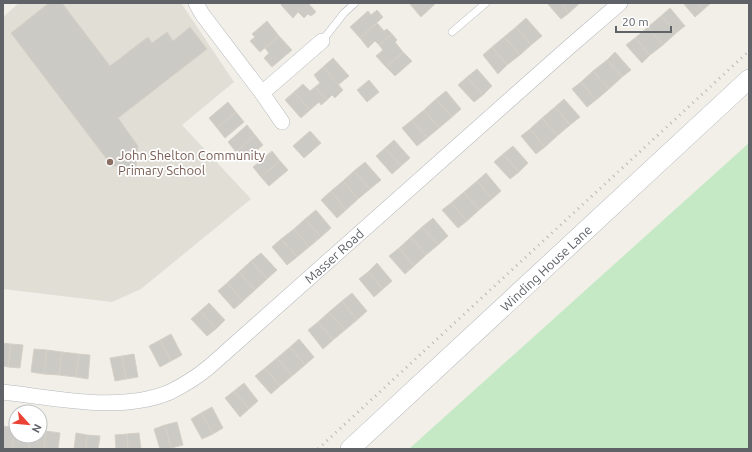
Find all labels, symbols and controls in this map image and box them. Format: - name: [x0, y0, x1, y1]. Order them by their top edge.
- scale bar: [616, 8, 671, 34]
- text: 20 m: [622, 15, 649, 28]
- place label: John Shelton Community Primary School: [118, 148, 265, 177]
- marker: John Shelton Community Primary School: [105, 157, 115, 167]
- street label: Winding House Lane: [498, 222, 594, 314]
- street label: Masser Road: [302, 226, 366, 286]
- north arrow: [8, 404, 48, 444]
- text: N: [30, 422, 44, 435]

